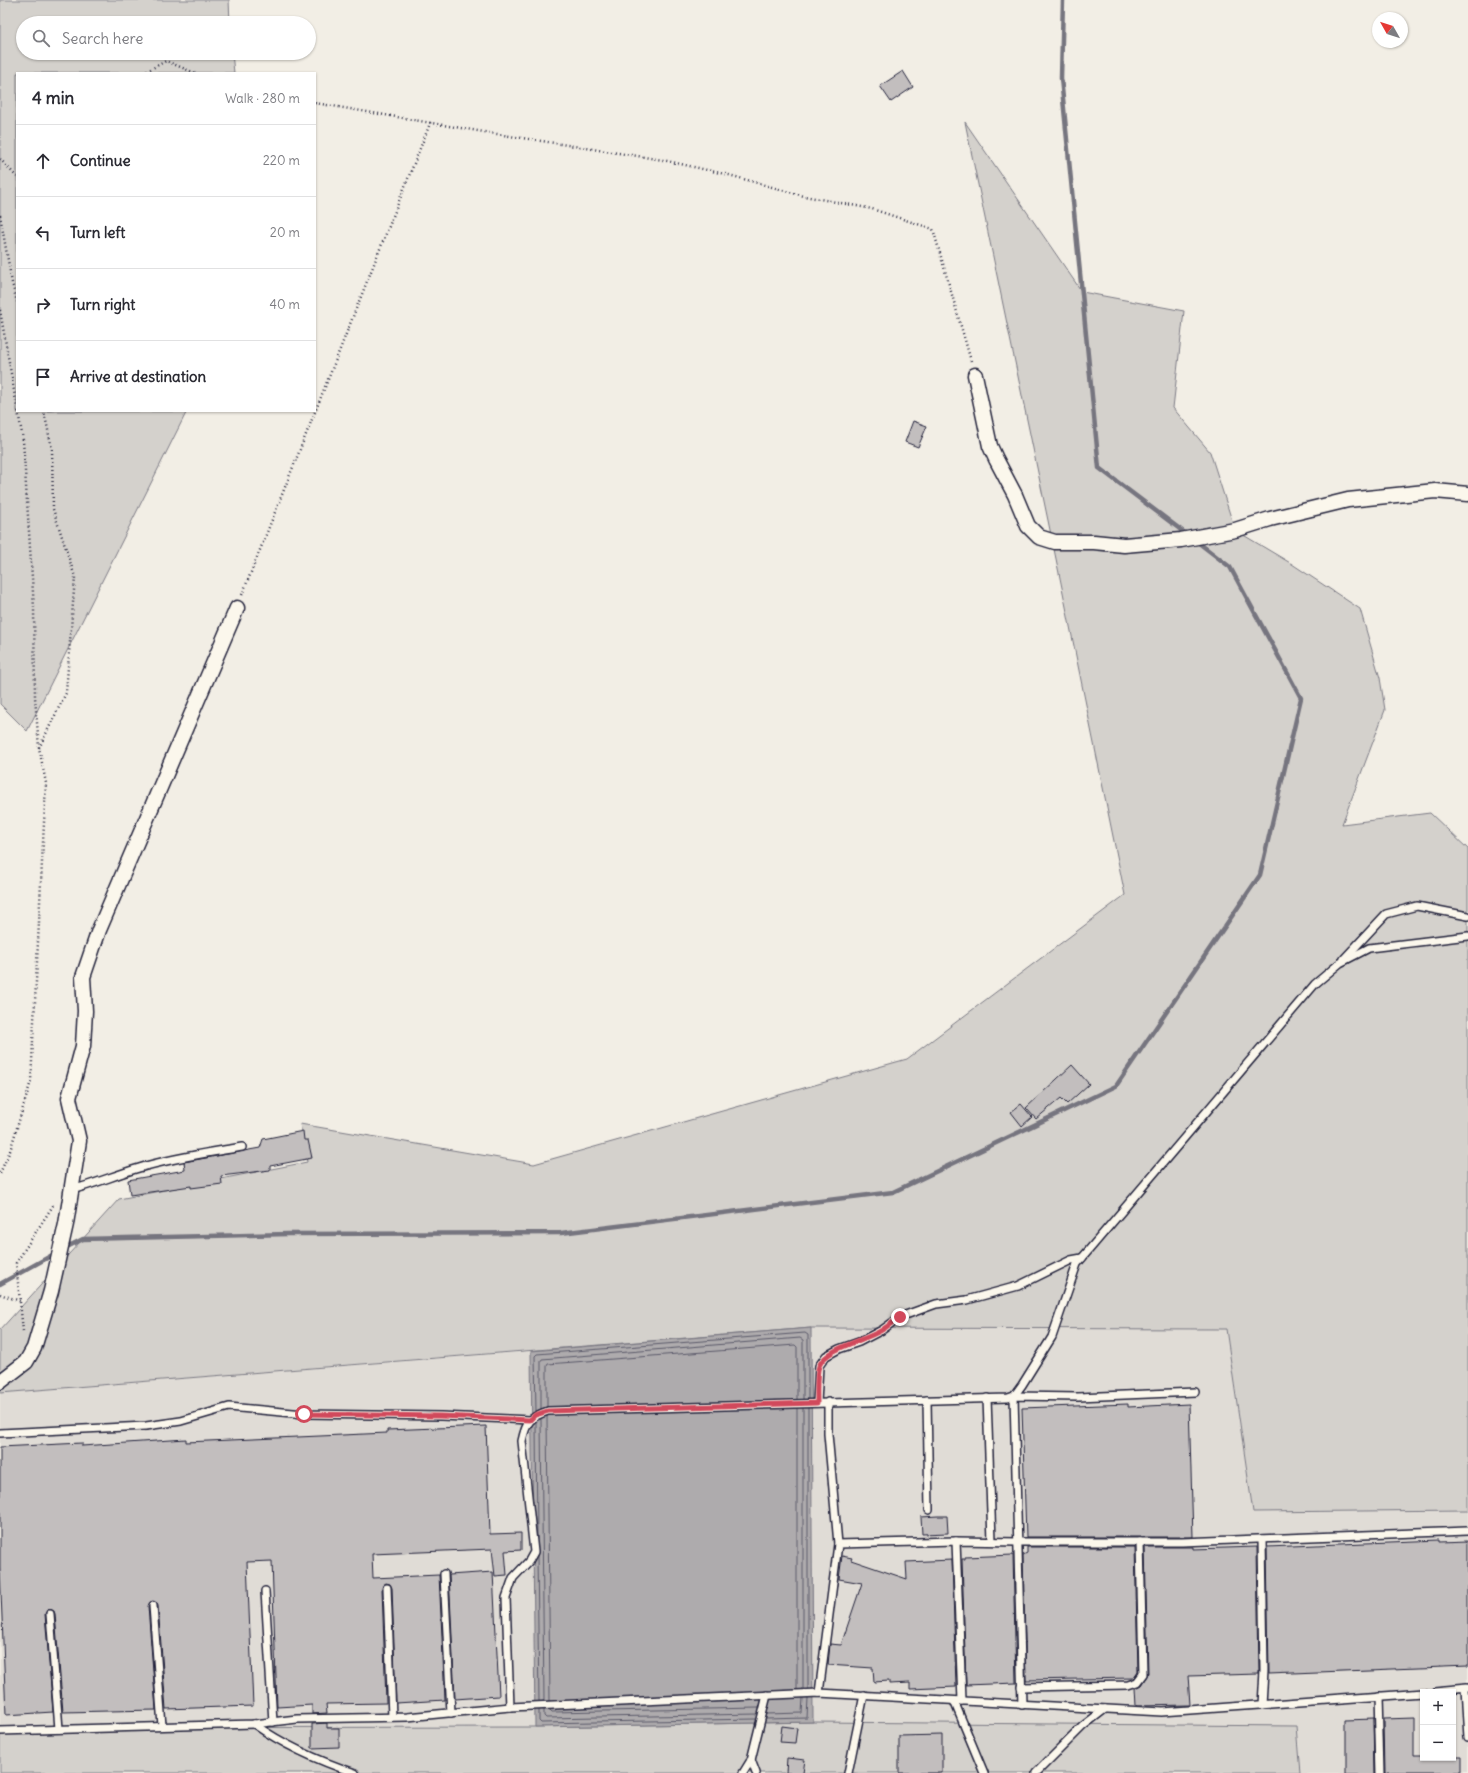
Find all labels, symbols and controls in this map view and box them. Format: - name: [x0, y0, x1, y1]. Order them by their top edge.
- north arrow: [1372, 12, 1408, 48]
- search box: [16, 16, 316, 60]
- icon: search: [30, 27, 52, 49]
- text: Search here: [62, 29, 143, 48]
- text: 4 min: [32, 87, 74, 109]
- text: Walk · 280 m: [225, 90, 300, 107]
- icon: ahead: [32, 150, 54, 172]
- text: Continue: [70, 151, 131, 170]
- text: 220 m: [263, 152, 300, 169]
- icon: left: [32, 222, 54, 244]
- text: Turn left: [70, 223, 125, 242]
- text: 20 m: [270, 224, 300, 241]
- icon: right: [32, 294, 54, 316]
- text: Turn right: [70, 295, 135, 314]
- text: 40 m: [269, 296, 300, 313]
- icon: arrive: [32, 366, 54, 388]
- text: Arrive at destination: [70, 367, 206, 386]
- route end: [891, 1308, 909, 1326]
- route start: [295, 1405, 313, 1423]
- map controls: [1420, 1689, 1456, 1761]
- button: +: [1420, 1689, 1456, 1725]
- button: −: [1420, 1725, 1456, 1761]

